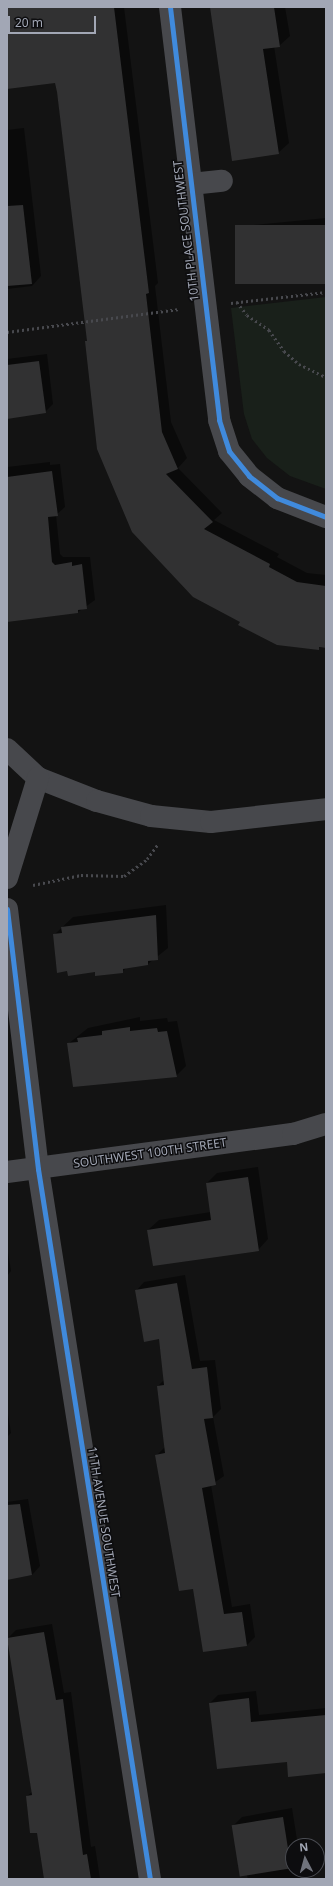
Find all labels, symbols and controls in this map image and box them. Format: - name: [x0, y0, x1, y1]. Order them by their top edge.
- scale bar: [10, 8, 98, 34]
- text: 20 m: [15, 14, 43, 31]
- street label: 10TH PLACE SOUTHWEST: [170, 160, 202, 302]
- street label: SOUTHWEST 100TH STREET: [72, 1135, 228, 1171]
- street label: 11TH AVENUE SOUTHWEST: [85, 1446, 123, 1598]
- north arrow: [285, 1838, 325, 1878]
- text: N: [299, 1839, 309, 1854]

